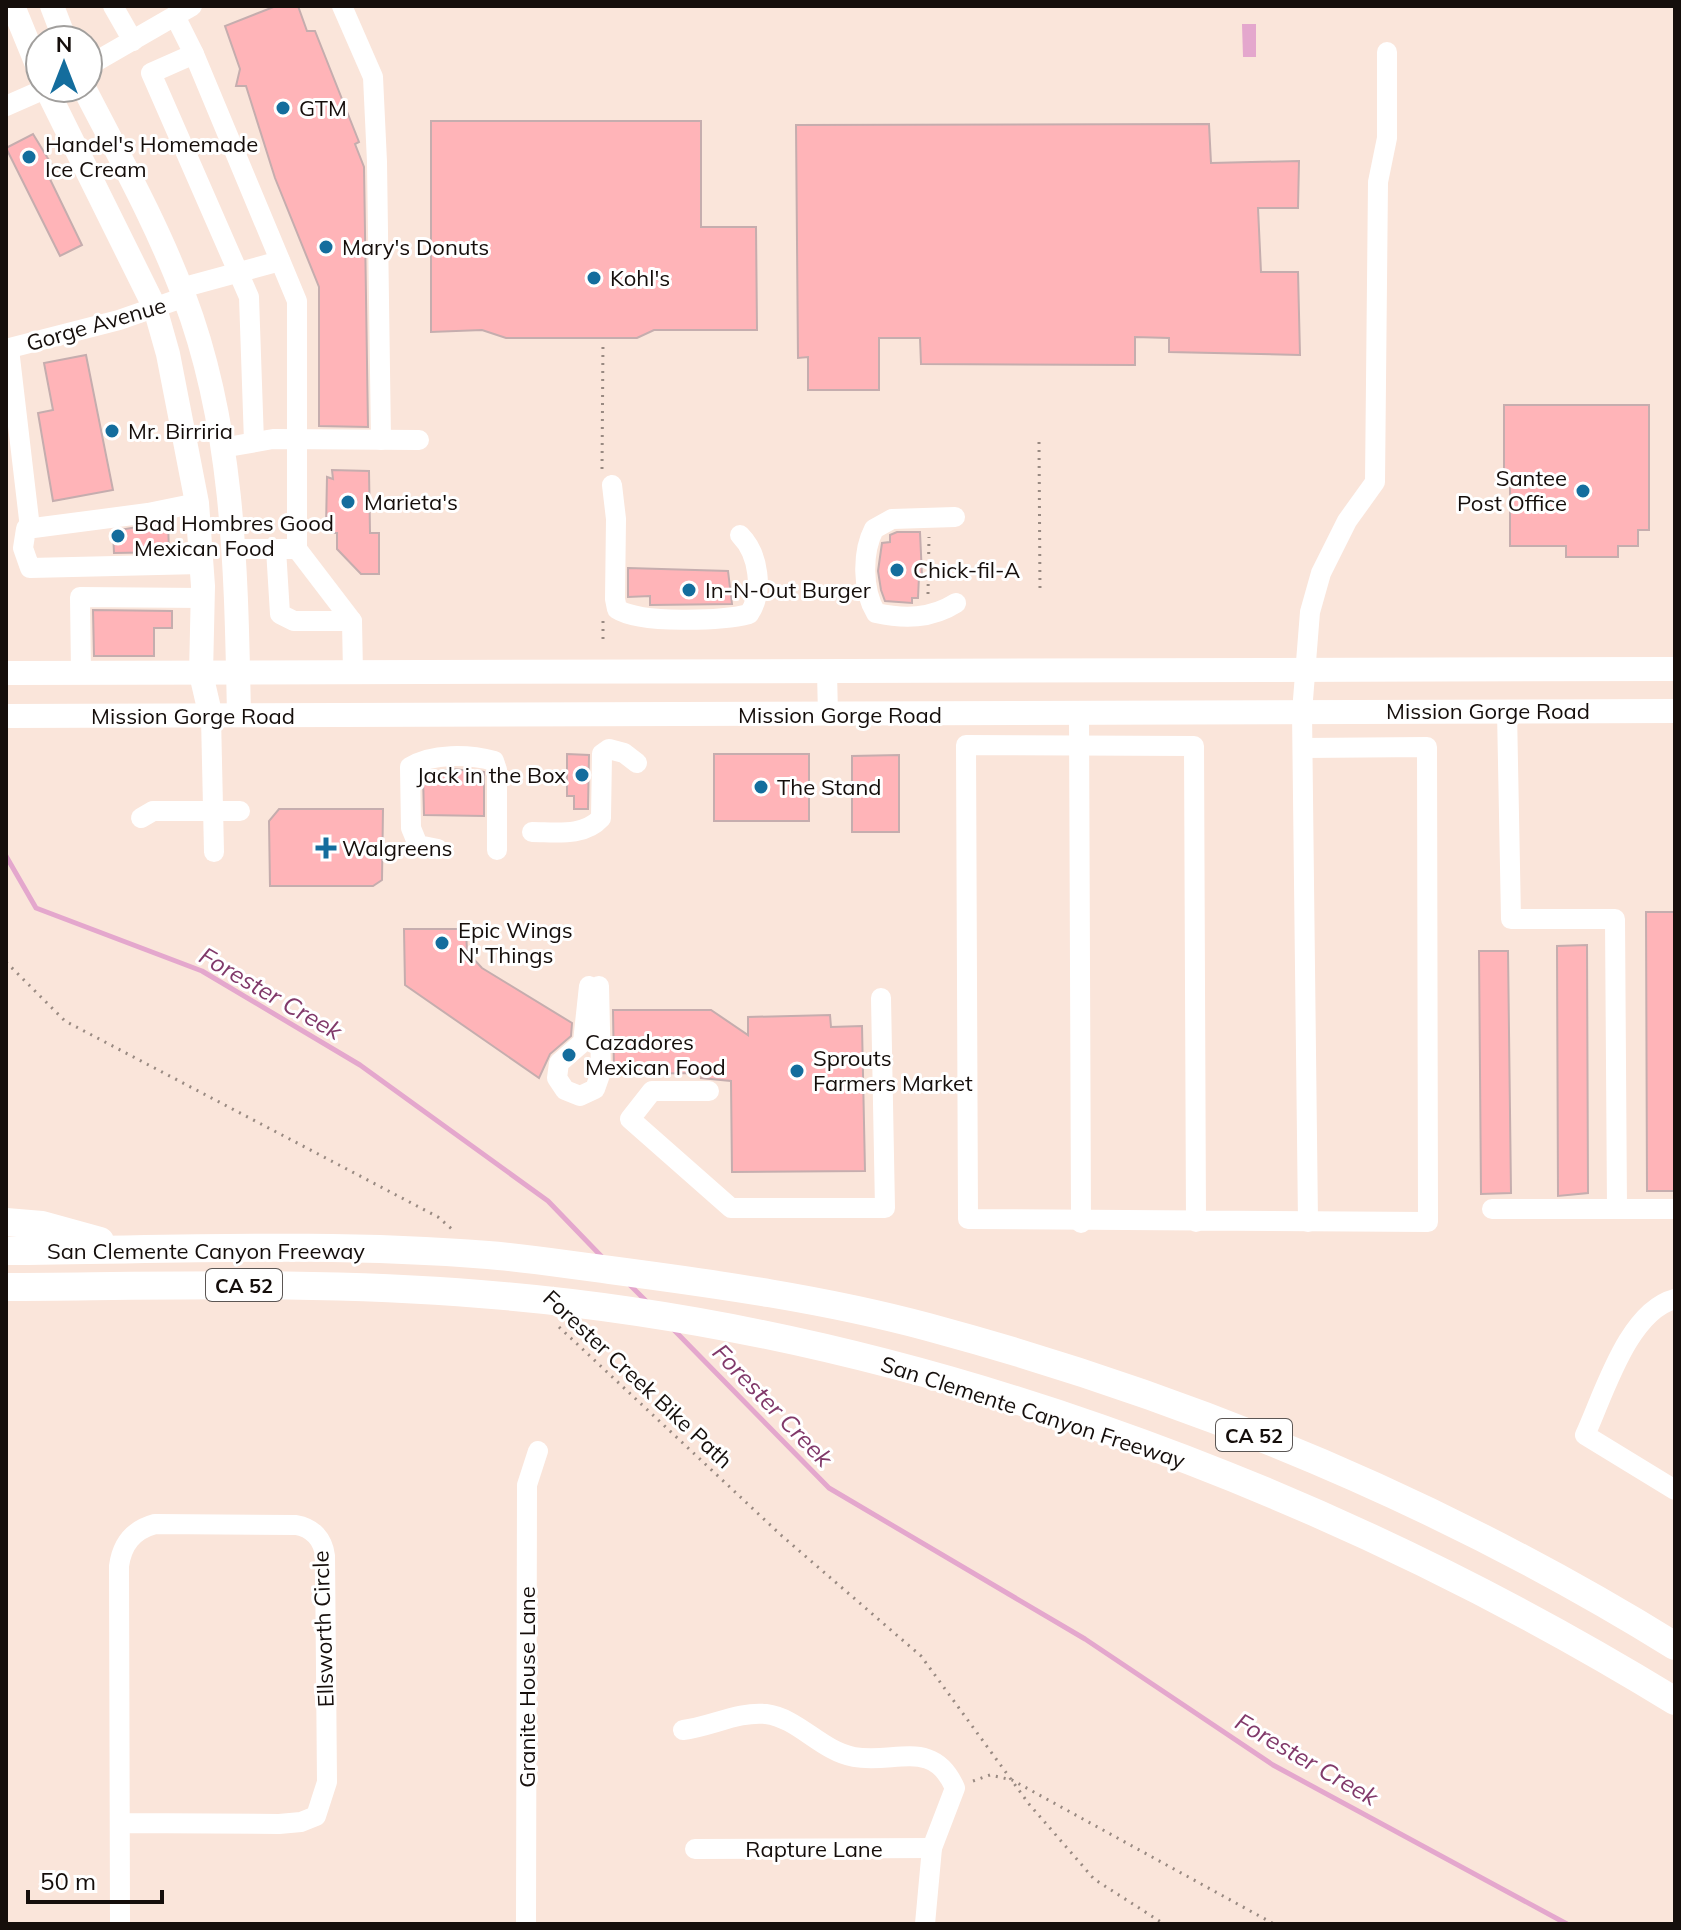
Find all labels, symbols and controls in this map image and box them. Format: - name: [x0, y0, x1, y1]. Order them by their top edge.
- north arrow: [24, 24, 104, 104]
- text: N: [56, 30, 72, 58]
- place label: GTM: [299, 94, 347, 122]
- marker: GTM: [274, 99, 292, 117]
- place label: Handel's Homemade Ice Cream: [45, 130, 258, 183]
- marker: Handel's Homemade Ice Cream: [20, 148, 38, 166]
- place label: Mary's Donuts: [342, 233, 489, 261]
- marker: Mary's Donuts: [317, 238, 335, 256]
- place label: Kohl's: [610, 264, 670, 292]
- marker: Kohl's: [585, 269, 603, 287]
- street label: Gorge Avenue: [23, 291, 169, 357]
- place label: Mr. Birriria: [128, 417, 233, 445]
- marker: Mr. Birriria: [103, 422, 121, 440]
- place label: Santee Post Office: [1457, 464, 1567, 517]
- marker: Santee Post Office: [1574, 482, 1592, 500]
- place label: Marieta's: [364, 488, 458, 516]
- marker: Marieta's: [339, 493, 357, 511]
- place label: Bad Hombres Good Mexican Food: [134, 509, 334, 562]
- marker: Bad Hombres Good Mexican Food: [109, 527, 127, 545]
- place label: Chick-fil-A: [913, 556, 1020, 584]
- marker: Chick-fil-A: [888, 561, 906, 579]
- place label: In-N-Out Burger: [705, 576, 871, 604]
- marker: In-N-Out Burger: [680, 581, 698, 599]
- street label: Mission Gorge Road: [1386, 697, 1590, 725]
- street label: Mission Gorge Road: [738, 701, 942, 729]
- street label: Mission Gorge Road: [91, 702, 295, 730]
- place label: Jack in the Box: [416, 761, 566, 789]
- marker: Jack in the Box: [573, 766, 591, 784]
- place label: The Stand: [777, 773, 882, 801]
- marker: The Stand: [752, 778, 770, 796]
- place label: Walgreens: [342, 834, 453, 862]
- marker: Walgreens: [317, 839, 335, 857]
- place label: Epic Wings N' Things: [458, 916, 573, 969]
- marker: Epic Wings N' Things: [433, 934, 451, 952]
- water label: Forester Creek: [194, 940, 348, 1046]
- place label: Cazadores Mexican Food: [585, 1028, 726, 1081]
- place label: Sprouts Farmers Market: [813, 1044, 973, 1097]
- marker: Cazadores Mexican Food: [560, 1046, 578, 1064]
- marker: Sprouts Farmers Market: [788, 1062, 806, 1080]
- street label: San Clemente Canyon Freeway: [47, 1237, 365, 1265]
- road number: CA 52: [206, 1269, 282, 1301]
- street label: Forester Creek Bike Path: [537, 1284, 739, 1474]
- water label: Forester Creek: [707, 1337, 840, 1473]
- street label: San Clemente Canyon Freeway: [877, 1350, 1189, 1475]
- road number: CA 52: [1216, 1419, 1292, 1451]
- street label: Ellsworth Circle: [306, 1550, 340, 1708]
- street label: Granite House Lane: [513, 1586, 541, 1788]
- water label: Forester Creek: [1230, 1706, 1384, 1812]
- street label: Rapture Lane: [745, 1835, 883, 1863]
- scale bar: [28, 1854, 162, 1904]
- text: 50 m: [40, 1866, 96, 1896]

